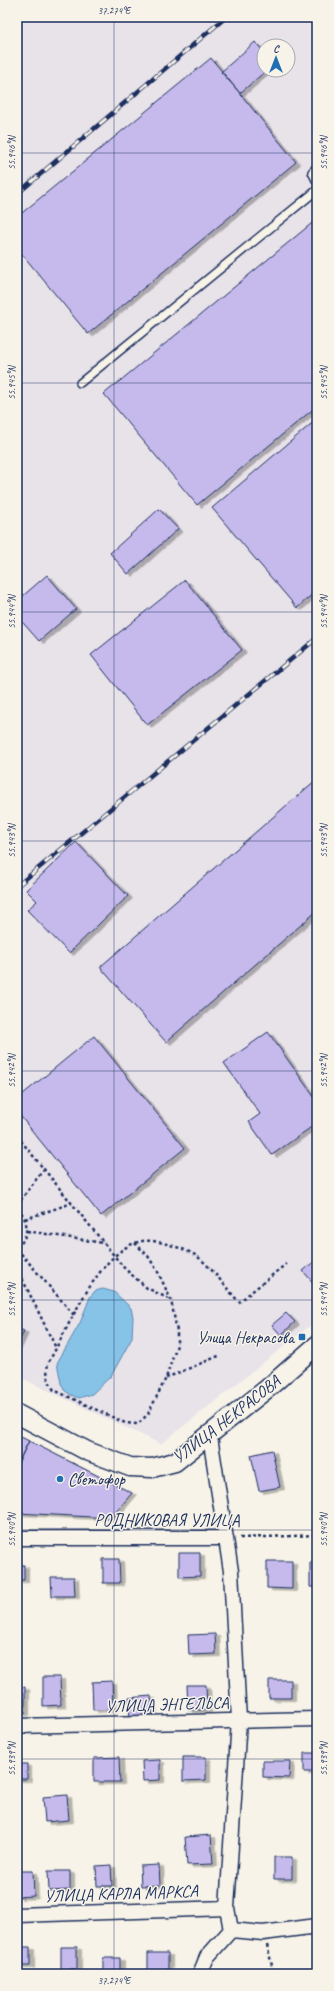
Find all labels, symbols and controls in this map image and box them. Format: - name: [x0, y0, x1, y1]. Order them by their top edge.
- text: 37.274°E: [98, 4, 132, 17]
- north arrow: [256, 38, 296, 78]
- text: С: [273, 41, 280, 55]
- text: 55.946°N: [5, 134, 18, 170]
- text: 55.946°N: [317, 134, 330, 170]
- text: 55.945°N: [5, 364, 18, 400]
- text: 55.945°N: [317, 364, 330, 400]
- text: 55.944°N: [5, 593, 18, 629]
- text: 55.944°N: [317, 593, 330, 629]
- text: 55.943°N: [5, 822, 18, 858]
- text: 55.943°N: [317, 822, 330, 858]
- text: 55.942°N: [5, 1052, 18, 1088]
- text: 55.942°N: [317, 1052, 330, 1088]
- text: 55.941°N: [5, 1281, 18, 1317]
- text: 55.941°N: [317, 1281, 330, 1317]
- place label: Улица Некрасова: [197, 1327, 296, 1348]
- marker: Улица Некрасова: [297, 1332, 307, 1342]
- street label: УЛИЦА НЕКРАСОВА: [168, 1370, 286, 1468]
- place label: Светофор: [68, 1469, 127, 1490]
- marker: Светофор: [55, 1474, 65, 1484]
- street label: РОДНИКОВАЯ УЛИЦА: [95, 1510, 240, 1531]
- text: 55.940°N: [5, 1511, 18, 1547]
- text: 55.940°N: [317, 1511, 330, 1547]
- street label: УЛИЦА ЭНГЕЛЬСА: [105, 1692, 230, 1717]
- text: 55.939°N: [5, 1740, 18, 1776]
- text: 55.939°N: [317, 1740, 330, 1776]
- street label: УЛИЦА КАРЛА МАРКСА: [44, 1880, 200, 1907]
- text: 37.274°E: [98, 1974, 132, 1987]

